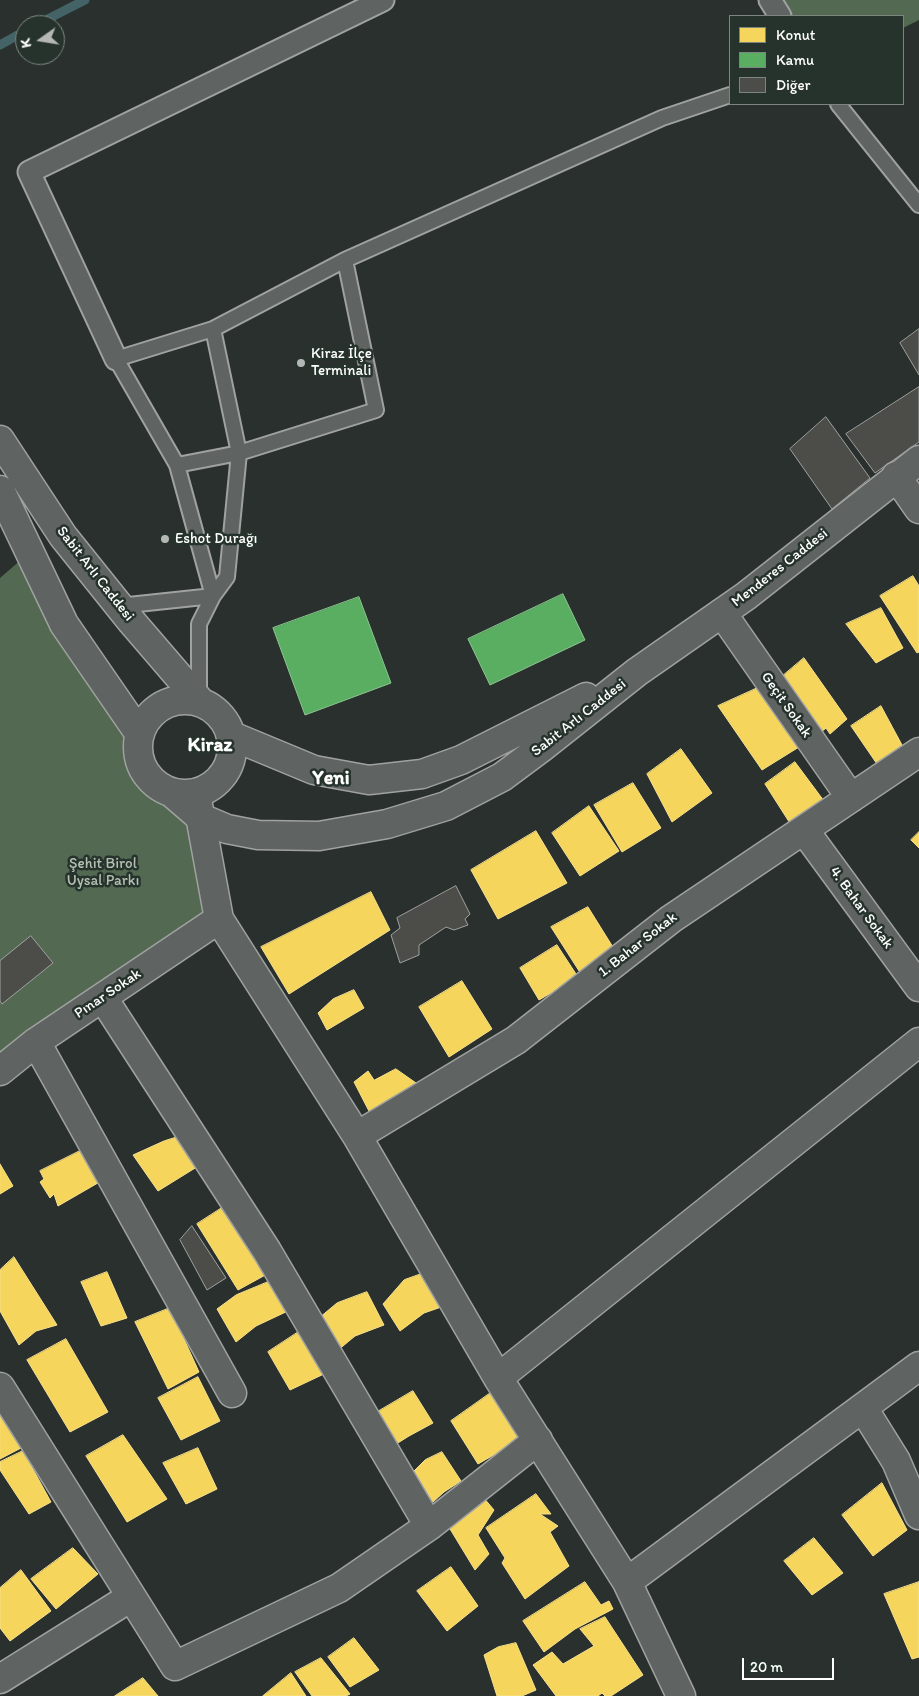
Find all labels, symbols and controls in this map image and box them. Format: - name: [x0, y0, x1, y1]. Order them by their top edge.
- north arrow: [15, 15, 65, 65]
- legend: [729, 15, 904, 105]
- text: Konut: [776, 26, 815, 44]
- text: K: [17, 37, 35, 50]
- text: Kamu: [776, 51, 814, 69]
- text: Diğer: [776, 76, 811, 94]
- place label: Kiraz İlçe Terminali: [311, 345, 372, 380]
- marker: Kiraz İlçe Terminali: [295, 357, 307, 369]
- street label: Sabit Arlı Caddesi: [52, 523, 138, 625]
- street label: Menderes Caddesi: [728, 525, 832, 611]
- place label: Eshot Durağı: [175, 530, 257, 548]
- marker: Eshot Durağı: [159, 533, 171, 545]
- street label: Geçit Sokak: [757, 669, 815, 741]
- street label: Sabit Arlı Caddesi: [528, 675, 630, 761]
- district label: Kiraz: [188, 734, 232, 758]
- district label: Yeni: [312, 767, 350, 791]
- park label: Şehit Birol Uysal Parkı: [67, 855, 139, 890]
- street label: 4. Bahar Sokak: [825, 863, 897, 953]
- street label: 1. Bahar Sokak: [595, 909, 681, 981]
- street label: Pınar Sokak: [71, 965, 145, 1023]
- scale bar: [744, 1648, 836, 1680]
- text: 20 m: [750, 1658, 783, 1676]

